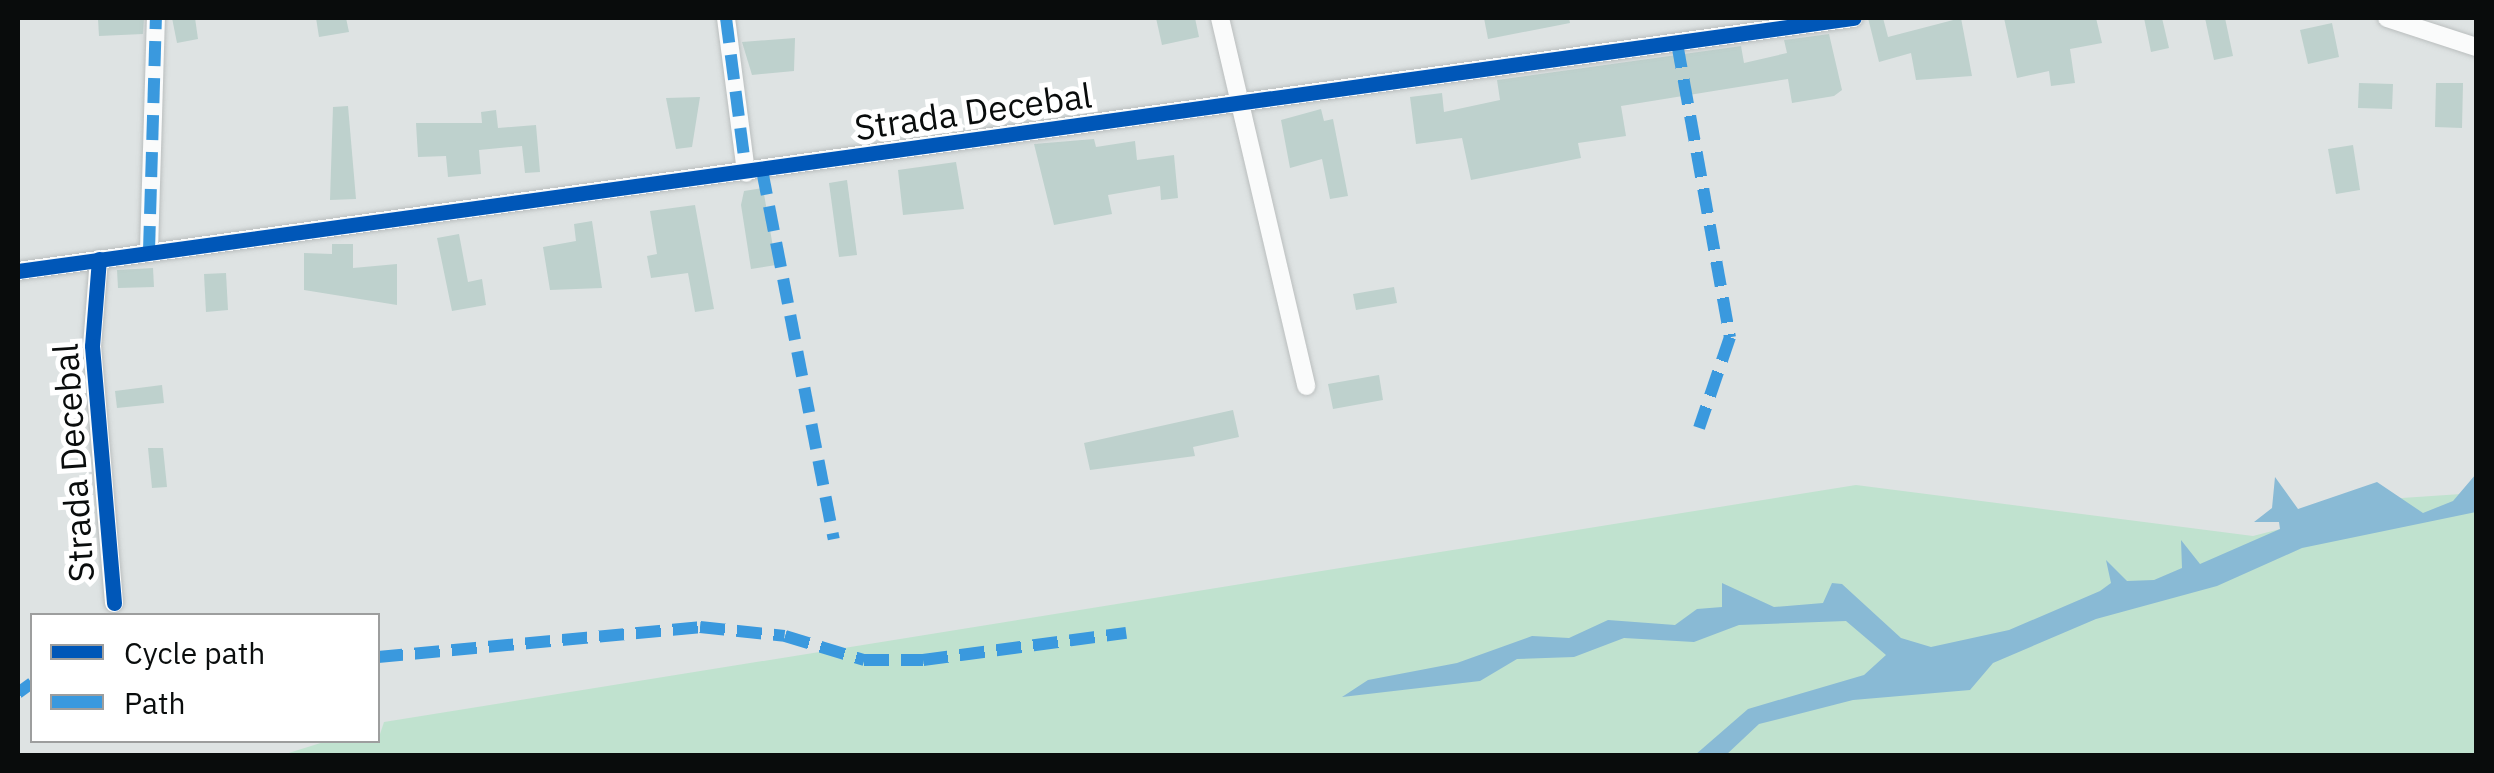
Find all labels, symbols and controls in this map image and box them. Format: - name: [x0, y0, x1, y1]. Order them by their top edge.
- street label: Strada Decebal: [852, 74, 1094, 148]
- street label: Strada Decebal: [44, 342, 102, 584]
- legend: [30, 613, 380, 743]
- text: Cycle path: [124, 633, 265, 672]
- text: Path: [124, 683, 185, 722]

